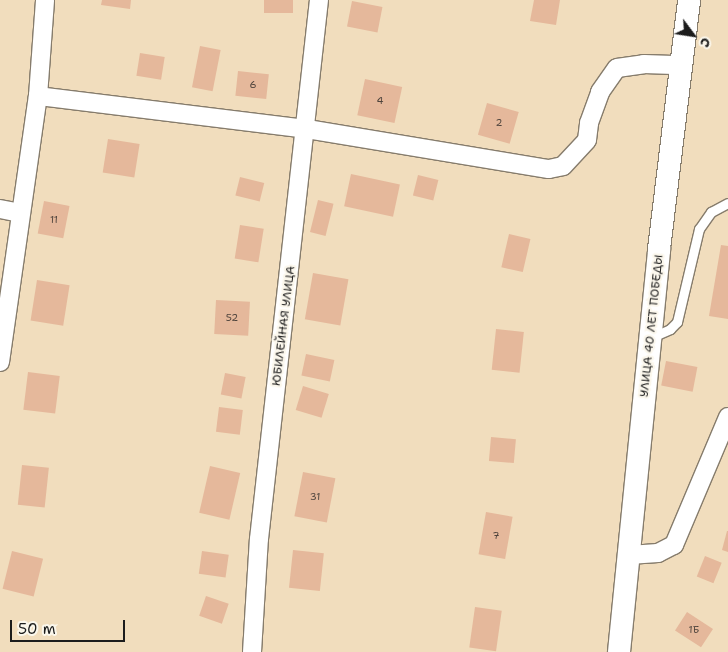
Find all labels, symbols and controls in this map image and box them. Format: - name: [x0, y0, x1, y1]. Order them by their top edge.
- north arrow: [668, 10, 718, 60]
- text: С: [696, 34, 716, 51]
- house number: 6: [250, 79, 256, 91]
- house number: 4: [377, 95, 383, 107]
- house number: 2: [496, 117, 502, 129]
- house number: 11: [50, 214, 58, 226]
- street label: УЛИЦА 40 ЛЕТ ПОБЕДЫ: [637, 254, 667, 398]
- street label: ЮБИЛЕЙНАЯ УЛИЦА: [270, 265, 298, 387]
- house number: 52: [226, 312, 238, 324]
- house number: 31: [310, 491, 320, 503]
- house number: 7: [493, 530, 499, 542]
- scale bar: [12, 610, 128, 642]
- text: 50 m: [18, 619, 56, 639]
- house number: 1Б: [689, 624, 699, 636]

